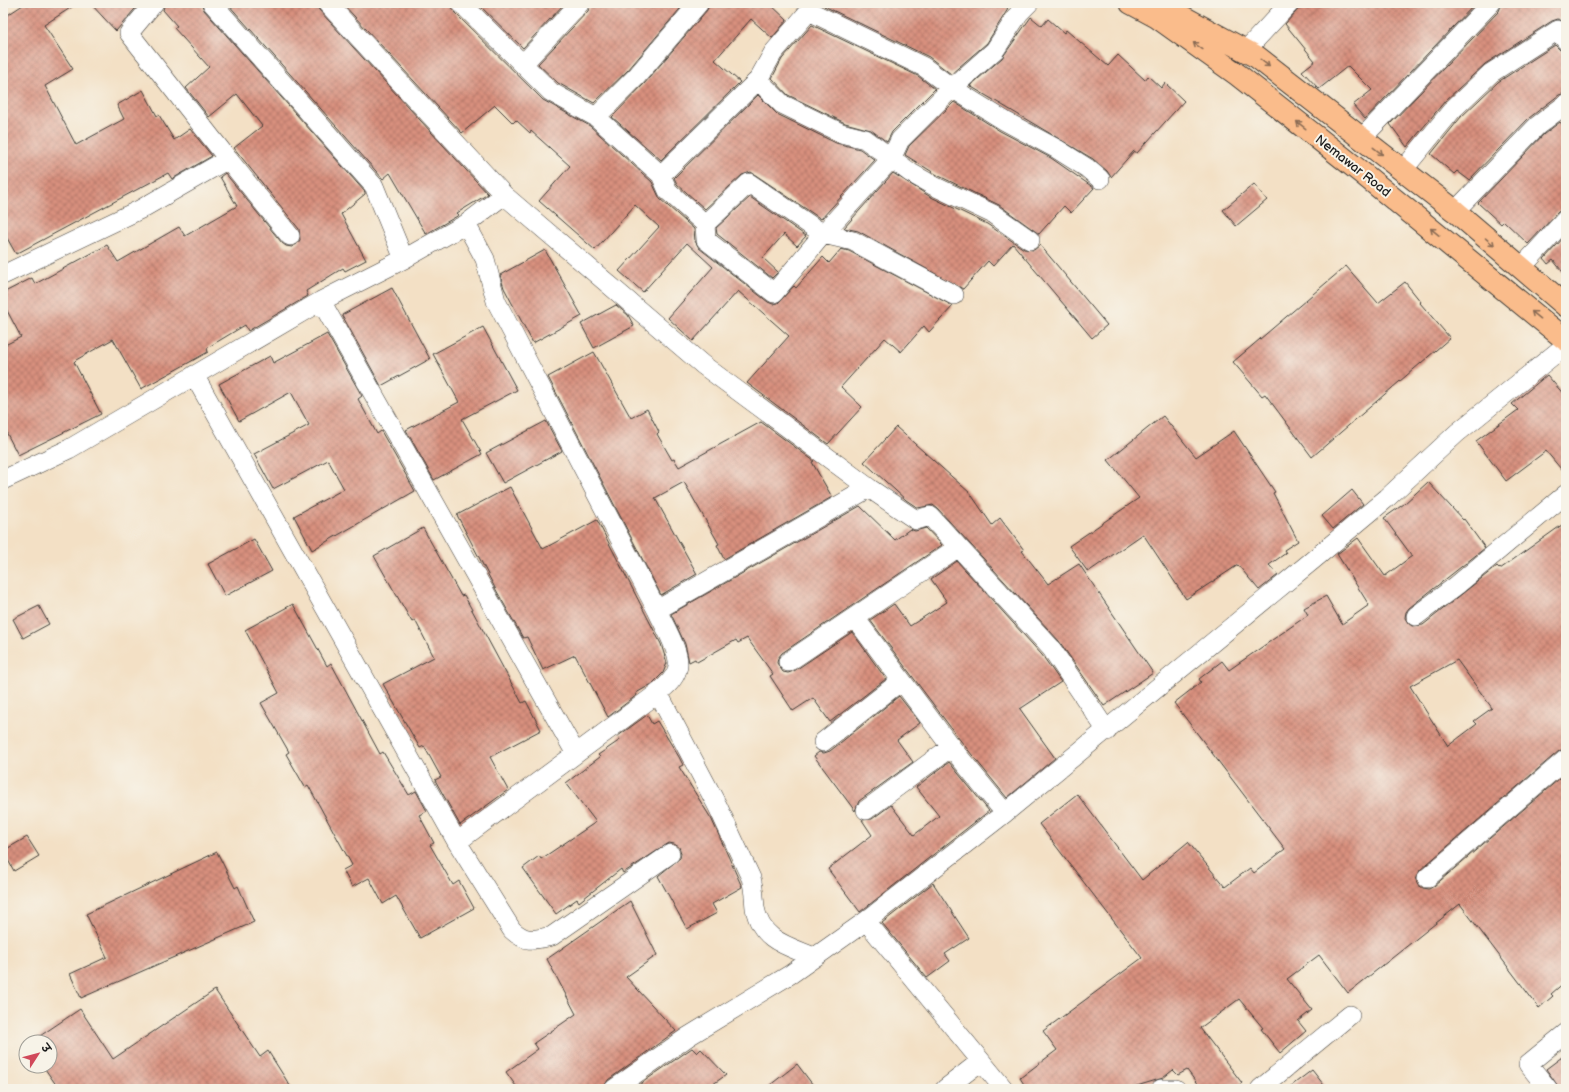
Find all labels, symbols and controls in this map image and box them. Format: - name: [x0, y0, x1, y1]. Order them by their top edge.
- one-way arrow: [1192, 42, 1203, 50]
- one-way arrow: [1259, 59, 1270, 67]
- one-way arrow: [1296, 121, 1307, 129]
- street label: Nemawar Road: [1312, 132, 1394, 200]
- one-way arrow: [1373, 147, 1384, 155]
- one-way arrow: [1430, 228, 1441, 237]
- one-way arrow: [1485, 237, 1496, 246]
- one-way arrow: [1531, 310, 1542, 319]
- north arrow: [18, 1034, 58, 1074]
- text: उ: [38, 1041, 54, 1057]

